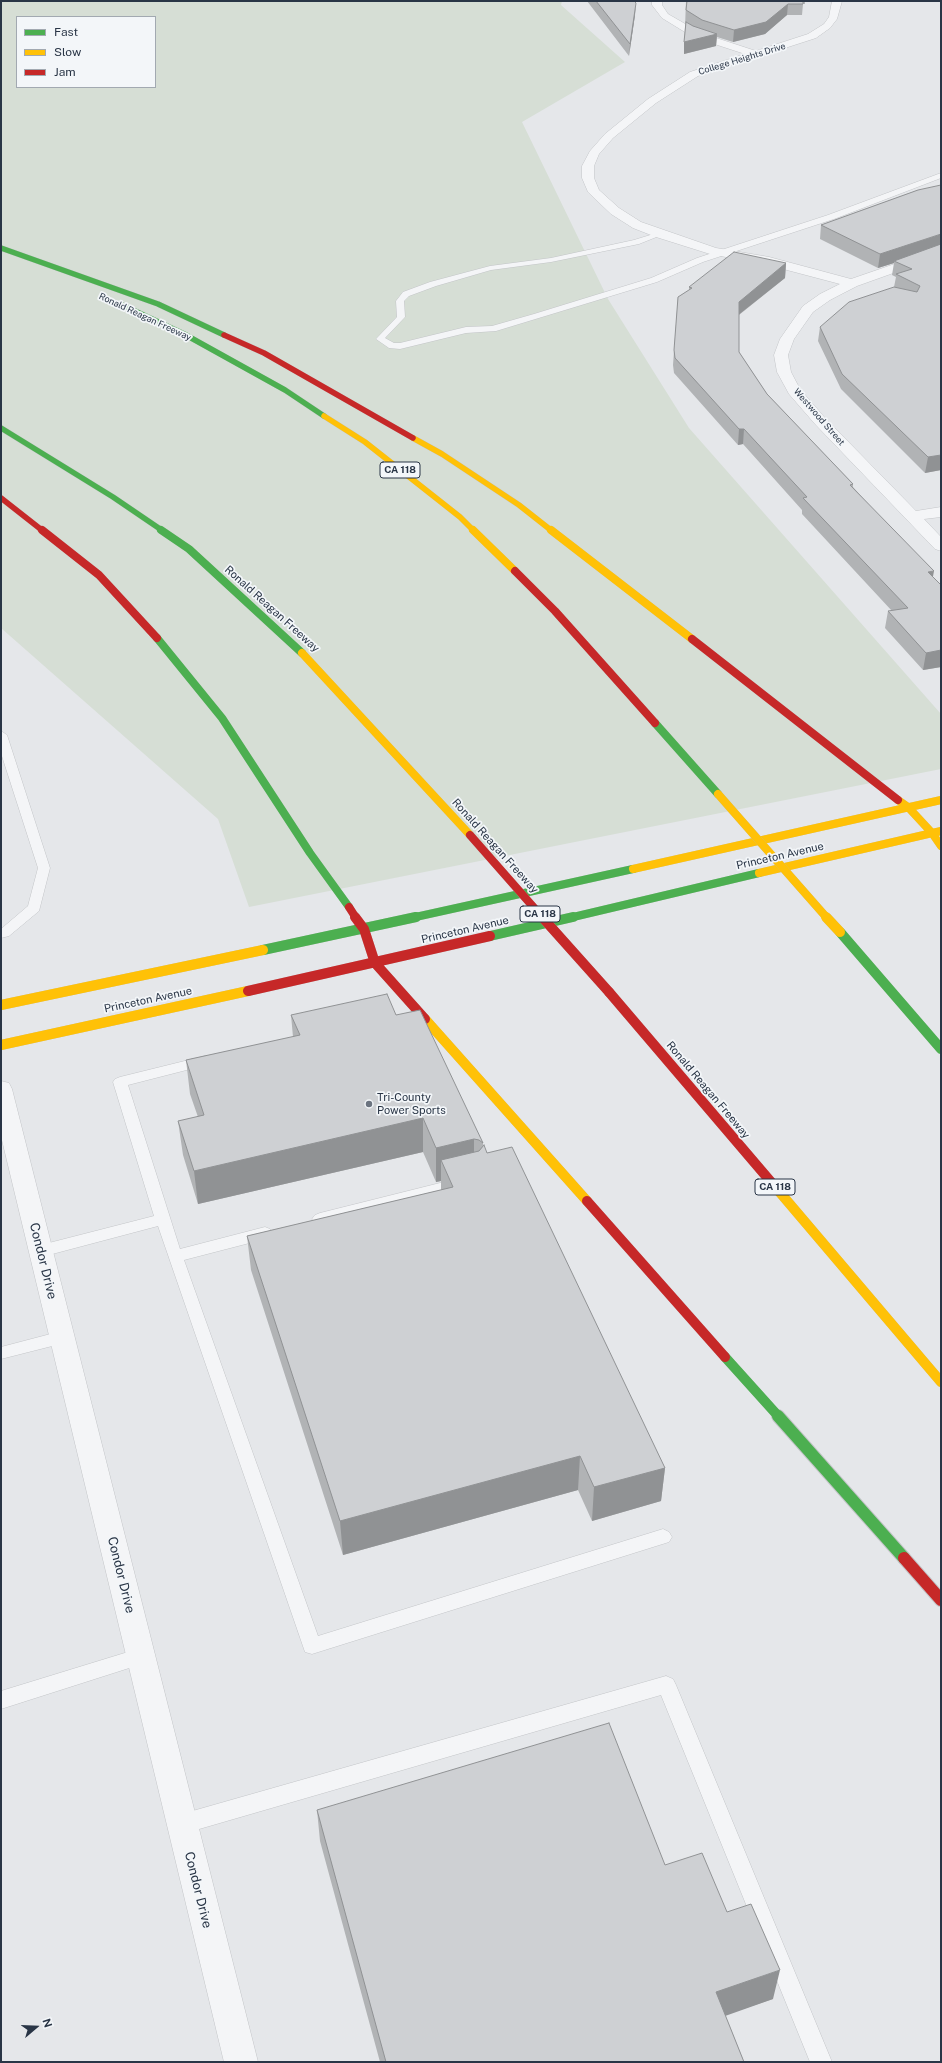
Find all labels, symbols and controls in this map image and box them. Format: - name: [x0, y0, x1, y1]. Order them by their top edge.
- legend: [16, 16, 156, 88]
- text: Fast: [54, 25, 78, 39]
- street label: College Heights Drive: [697, 41, 787, 77]
- text: Slow: [54, 45, 81, 59]
- text: Jam: [54, 65, 76, 79]
- street label: Ronald Reagan Freeway: [97, 291, 193, 343]
- street label: Westwood Street: [791, 386, 847, 448]
- road number: CA 118: [380, 462, 420, 478]
- street label: Ronald Reagan Freeway: [222, 563, 322, 655]
- street label: Ronald Reagan Freeway: [449, 796, 541, 896]
- street label: Princeton Avenue: [735, 840, 825, 872]
- road number: CA 118: [520, 906, 560, 922]
- street label: Princeton Avenue: [420, 914, 510, 946]
- street label: Princeton Avenue: [103, 984, 193, 1016]
- street label: Ronald Reagan Freeway: [663, 1039, 753, 1141]
- place label: Tri-County Power Sports: [377, 1091, 446, 1117]
- marker: Tri-County Power Sports: [364, 1099, 374, 1109]
- road number: CA 118: [755, 1179, 795, 1195]
- street label: Condor Drive: [26, 1221, 60, 1301]
- street label: Condor Drive: [104, 1535, 138, 1615]
- street label: Condor Drive: [181, 1850, 215, 1930]
- north arrow: [16, 2007, 56, 2047]
- text: N: [40, 2017, 54, 2029]

